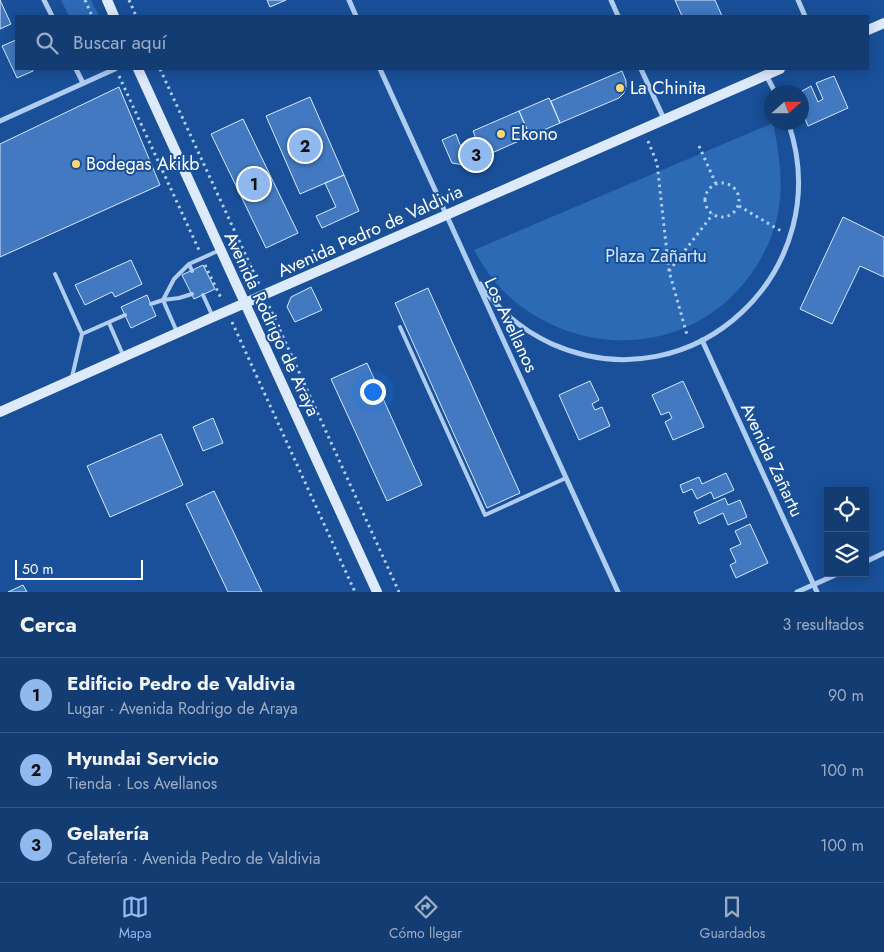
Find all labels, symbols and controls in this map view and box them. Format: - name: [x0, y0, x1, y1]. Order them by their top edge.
- search box: [15, 15, 869, 70]
- icon: search: [33, 29, 61, 57]
- text: Buscar aquí: [73, 29, 167, 56]
- place label: La Chinita: [630, 75, 706, 101]
- marker: La Chinita: [614, 82, 626, 94]
- north arrow: [764, 85, 809, 130]
- place label: Ekono: [511, 121, 558, 147]
- pin: 2: [289, 127, 321, 165]
- marker: Ekono: [495, 128, 507, 140]
- pin: 3: [460, 136, 492, 174]
- place label: Bodegas Akikb: [86, 151, 200, 177]
- marker: Bodegas Akikb: [70, 158, 82, 170]
- pin: 1: [238, 165, 270, 203]
- street label: Avenida Pedro de Valdivia: [273, 178, 467, 284]
- street label: Avenida Rodrigo de Araya: [218, 227, 326, 421]
- park label: Plaza Zañartu: [605, 243, 707, 269]
- street label: Los Avellanos: [478, 273, 544, 377]
- your location: [360, 379, 386, 405]
- street label: Avenida Zañartu: [734, 399, 810, 521]
- map controls: [824, 487, 869, 577]
- button: locate: [824, 487, 869, 532]
- button: layers: [824, 532, 869, 577]
- scale bar: [15, 557, 142, 580]
- text: 50 m: [22, 559, 53, 579]
- text: Cerca: [20, 610, 77, 640]
- text: 3 resultados: [783, 613, 864, 636]
- text: Edificio Pedro de Valdivia: [67, 670, 295, 697]
- text: 1: [32, 684, 40, 707]
- text: 90 m: [828, 684, 864, 707]
- text: Lugar · Avenida Rodrigo de Araya: [67, 697, 298, 720]
- text: Hyundai Servicio: [67, 745, 219, 772]
- text: 2: [31, 759, 41, 782]
- text: 100 m: [820, 759, 864, 782]
- text: Tienda · Los Avellanos: [67, 772, 217, 795]
- text: Gelatería: [67, 820, 149, 847]
- text: 3: [31, 834, 41, 857]
- text: 100 m: [820, 834, 864, 857]
- text: Cafetería · Avenida Pedro de Valdivia: [67, 847, 320, 870]
- tab: Mapa: [119, 893, 152, 943]
- tab: Cómo llegar: [389, 893, 462, 943]
- tab: Guardados: [700, 893, 765, 943]

